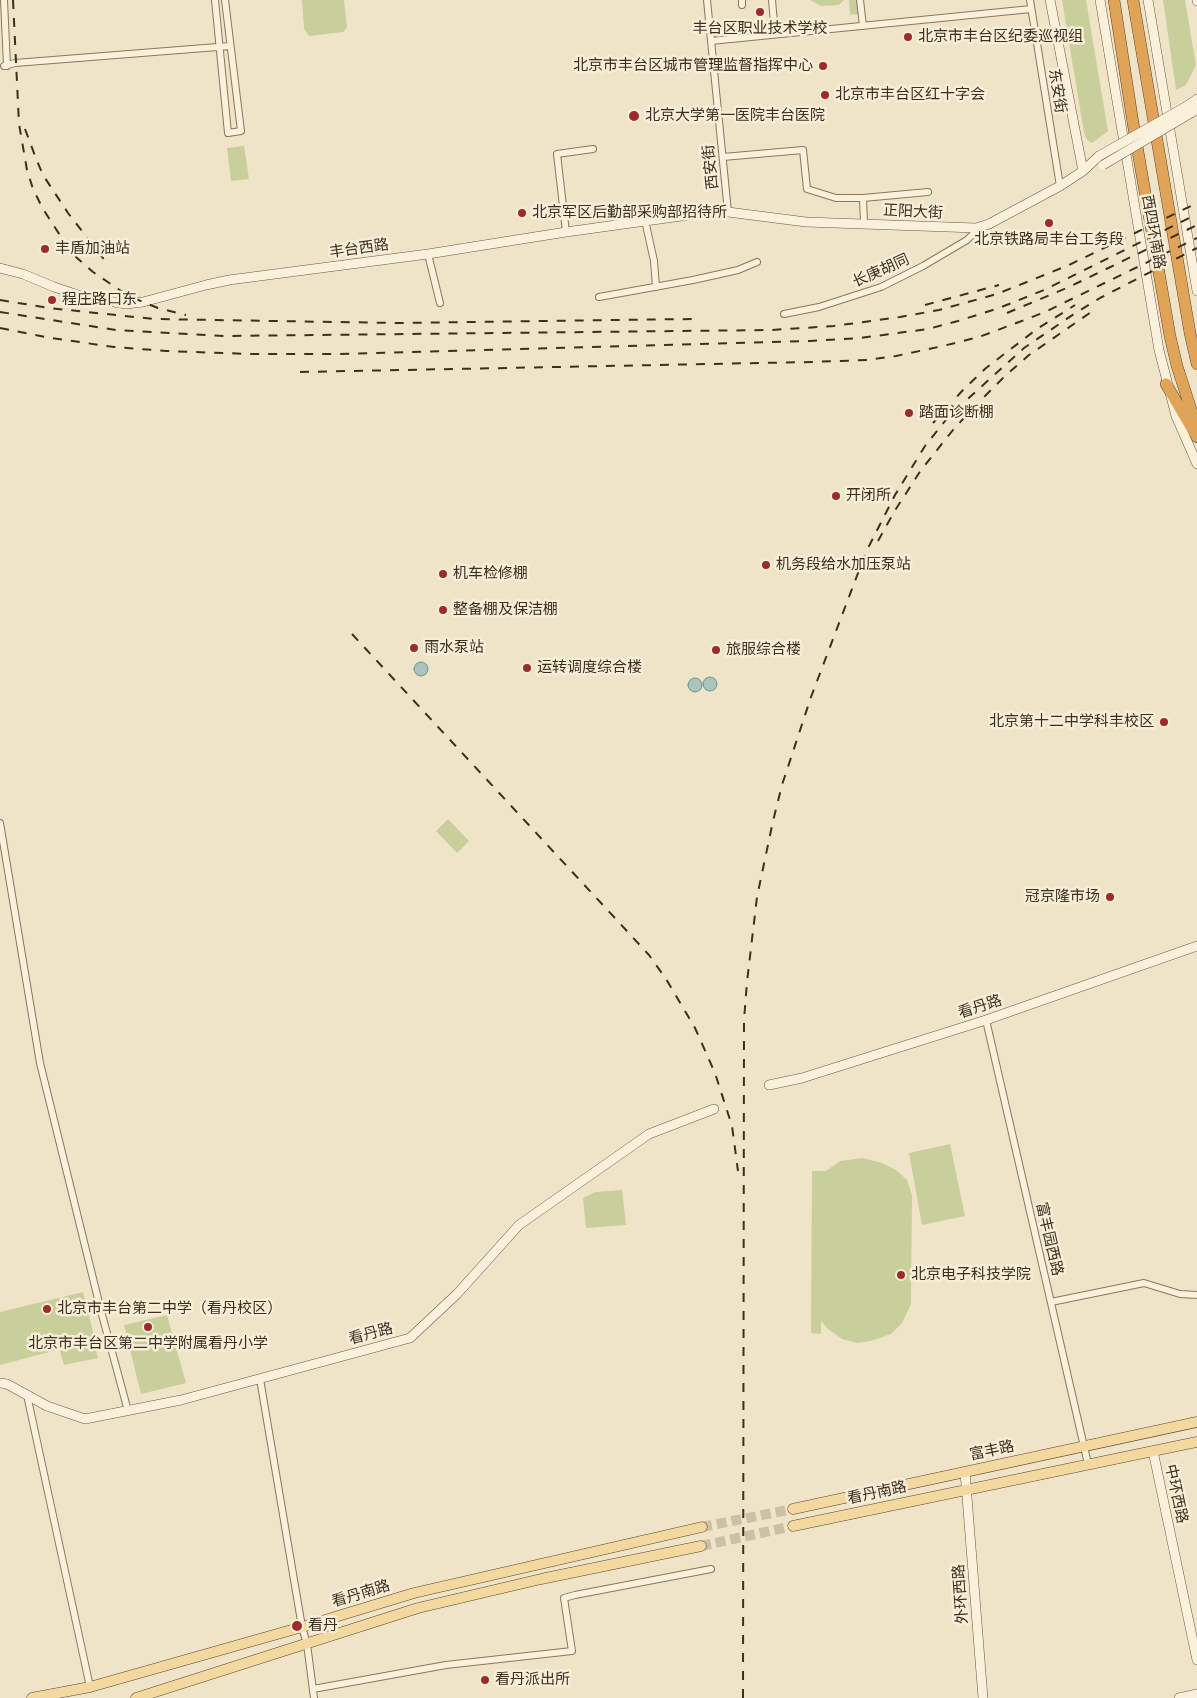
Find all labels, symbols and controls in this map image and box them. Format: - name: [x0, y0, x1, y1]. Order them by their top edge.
- marker: 丰台区职业技术学校: [754, 6, 766, 18]
- place label: 丰台区职业技术学校: [693, 20, 827, 38]
- place label: 北京市丰台区纪委巡视组: [918, 28, 1083, 46]
- marker: 北京市丰台区纪委巡视组: [902, 31, 914, 43]
- place label: 北京市丰台区城市管理监督指挥中心: [573, 57, 813, 75]
- marker: 北京市丰台区城市管理监督指挥中心: [817, 60, 829, 72]
- street label: 东安街: [1045, 67, 1069, 115]
- place label: 北京市丰台区红十字会: [835, 86, 985, 104]
- marker: 北京市丰台区红十字会: [819, 89, 831, 101]
- place label: 北京大学第一医院丰台医院: [645, 107, 825, 125]
- marker: 北京大学第一医院丰台医院: [627, 109, 641, 123]
- street label: 西安街: [700, 144, 722, 190]
- street label: 西四环南路: [1138, 194, 1168, 270]
- street label: 正阳大街: [883, 201, 943, 223]
- place label: 北京军区后勤部采购部招待所: [532, 204, 727, 222]
- marker: 北京军区后勤部采购部招待所: [516, 207, 528, 219]
- marker: 北京铁路局丰台工务段: [1043, 217, 1055, 229]
- place label: 北京铁路局丰台工务段: [974, 231, 1124, 249]
- street label: 丰台西路: [328, 236, 390, 262]
- place label: 丰盾加油站: [55, 240, 130, 258]
- marker: 丰盾加油站: [39, 243, 51, 255]
- street label: 长庚胡同: [850, 251, 912, 291]
- place label: 程庄路口东: [62, 291, 137, 309]
- marker: 程庄路口东: [46, 294, 58, 306]
- place label: 踏面诊断棚: [919, 404, 994, 422]
- marker: 踏面诊断棚: [903, 407, 915, 419]
- place label: 开闭所: [846, 487, 891, 505]
- marker: 开闭所: [830, 490, 842, 502]
- place label: 机务段给水加压泵站: [776, 556, 911, 574]
- marker: 机务段给水加压泵站: [760, 559, 772, 571]
- place label: 机车检修棚: [453, 565, 528, 583]
- marker: 机车检修棚: [437, 568, 449, 580]
- place label: 整备棚及保洁棚: [453, 601, 558, 619]
- marker: 整备棚及保洁棚: [437, 604, 449, 616]
- place label: 雨水泵站: [424, 639, 484, 657]
- place label: 旅服综合楼: [726, 641, 801, 659]
- marker: 雨水泵站: [408, 642, 420, 654]
- marker: 旅服综合楼: [710, 644, 722, 656]
- place label: 运转调度综合楼: [537, 659, 642, 677]
- marker: 运转调度综合楼: [521, 662, 533, 674]
- place label: 北京第十二中学科丰校区: [989, 713, 1154, 731]
- marker: 北京第十二中学科丰校区: [1158, 716, 1170, 728]
- place label: 冠京隆市场: [1025, 888, 1100, 906]
- marker: 冠京隆市场: [1104, 891, 1116, 903]
- street label: 看丹路: [956, 991, 1004, 1023]
- street label: 富丰园西路: [1032, 1200, 1066, 1278]
- place label: 北京电子科技学院: [911, 1266, 1031, 1284]
- marker: 北京电子科技学院: [895, 1269, 907, 1281]
- place label: 北京市丰台第二中学（看丹校区）: [57, 1300, 282, 1318]
- marker: 北京市丰台第二中学（看丹校区）: [41, 1303, 53, 1315]
- street label: 看丹路: [347, 1319, 395, 1349]
- marker: 北京市丰台区第二中学附属看丹小学: [142, 1321, 154, 1333]
- place label: 北京市丰台区第二中学附属看丹小学: [28, 1335, 268, 1353]
- street label: 富丰路: [968, 1438, 1016, 1464]
- street label: 中环西路: [1161, 1463, 1191, 1525]
- street label: 看丹南路: [846, 1478, 908, 1508]
- street label: 外环西路: [950, 1563, 972, 1625]
- street label: 看丹南路: [330, 1577, 392, 1611]
- place label: 看丹: [308, 1617, 338, 1635]
- marker: 看丹: [290, 1619, 304, 1633]
- place label: 看丹派出所: [495, 1671, 570, 1689]
- marker: 看丹派出所: [479, 1674, 491, 1686]

